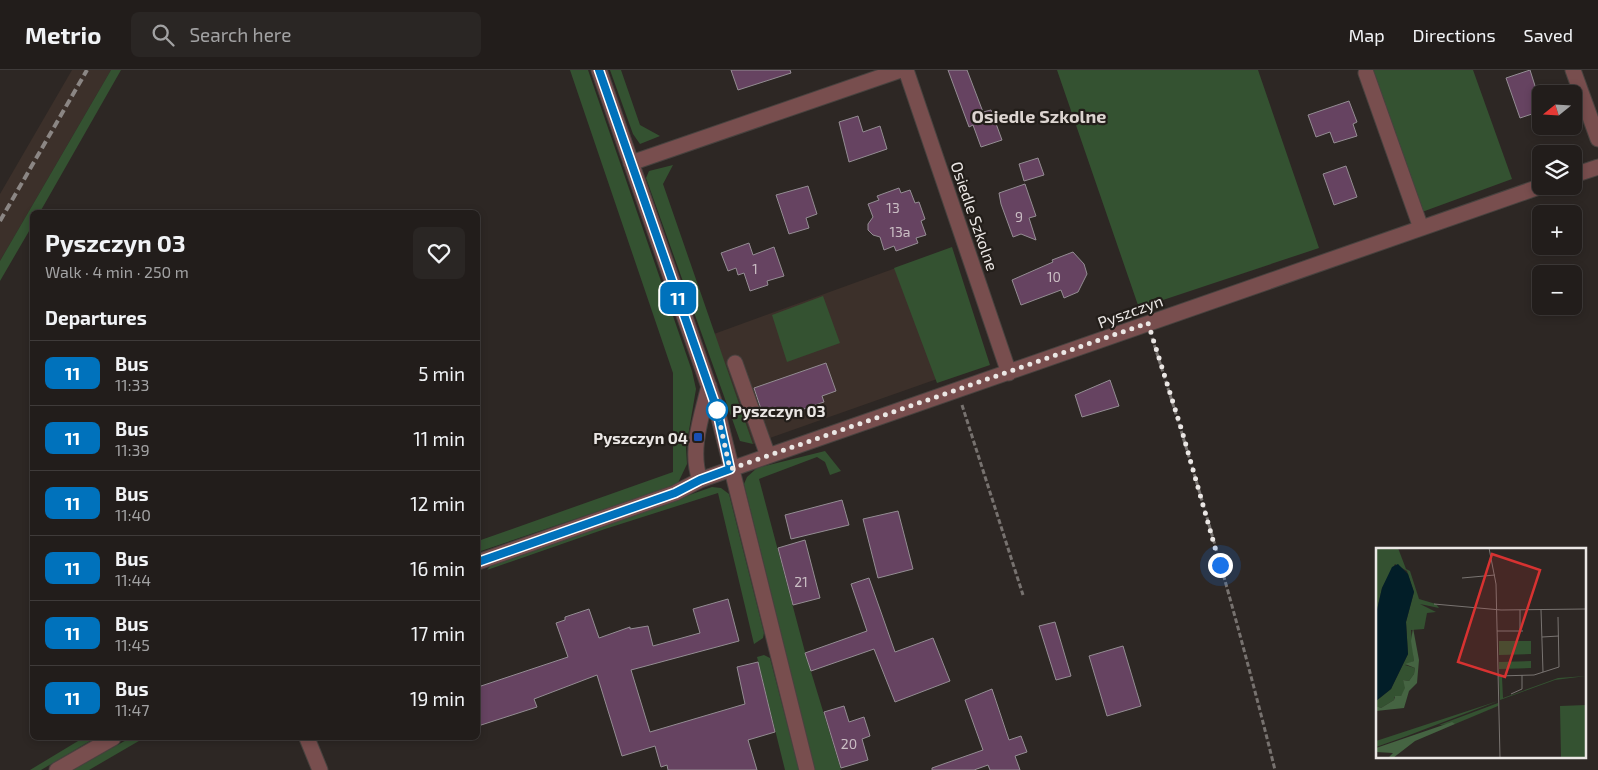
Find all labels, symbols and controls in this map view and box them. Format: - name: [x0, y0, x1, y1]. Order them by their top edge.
- search box: [131, 12, 481, 57]
- text: Metrio: [25, 20, 101, 49]
- icon: search: [149, 21, 177, 49]
- text: Search here: [189, 23, 291, 46]
- text: Map: [1348, 24, 1385, 46]
- text: Directions: [1413, 24, 1496, 46]
- text: Saved: [1524, 24, 1573, 46]
- north arrow: [1532, 85, 1582, 135]
- map controls: [1532, 85, 1582, 315]
- district label: Osiedle Szkolne: [972, 105, 1107, 127]
- button: layers: [1532, 145, 1582, 195]
- street label: Osiedle Szkolne: [947, 159, 1003, 273]
- house number: 13: [886, 199, 900, 216]
- button: +: [1532, 205, 1582, 255]
- house number: 9: [1015, 208, 1023, 225]
- house number: 13a: [889, 223, 911, 240]
- button: heart: [413, 227, 465, 279]
- text: Pyszczyn 03: [45, 228, 186, 257]
- house number: 1: [752, 260, 758, 277]
- text: Walk · 4 min · 250 m: [45, 262, 189, 281]
- button: −: [1532, 265, 1582, 315]
- house number: 10: [1047, 268, 1061, 285]
- line badge: 11: [656, 282, 700, 314]
- text: 11: [670, 287, 686, 309]
- street label: Pyszczyn: [1095, 290, 1165, 332]
- text: Departures: [45, 306, 147, 329]
- text: Bus: [115, 352, 149, 375]
- text: 11: [65, 362, 80, 384]
- text: 5 min: [418, 362, 465, 385]
- text: 11:33: [115, 375, 149, 394]
- marker: Pyszczyn 03: [706, 399, 728, 421]
- place label: Pyszczyn 03: [732, 401, 826, 421]
- text: Bus: [115, 417, 149, 440]
- text: 11: [65, 427, 80, 449]
- text: 11 min: [413, 427, 465, 450]
- place label: Pyszczyn 04: [593, 428, 688, 448]
- marker: Pyszczyn 04: [692, 431, 704, 443]
- text: 11:39: [115, 440, 150, 459]
- text: Bus: [115, 482, 149, 505]
- text: 11: [65, 492, 80, 514]
- text: 12 min: [410, 492, 465, 515]
- text: 11:40: [115, 505, 151, 524]
- text: Bus: [115, 547, 149, 570]
- inset map: [1376, 548, 1586, 758]
- your location: [1208, 553, 1233, 578]
- text: 11: [65, 557, 80, 579]
- text: 16 min: [410, 557, 465, 580]
- text: 11:44: [115, 570, 151, 589]
- house number: 21: [794, 573, 808, 590]
- text: Bus: [115, 612, 149, 635]
- text: 11: [65, 622, 80, 644]
- text: 17 min: [411, 622, 465, 645]
- text: 11:45: [115, 635, 150, 654]
- text: Bus: [115, 677, 149, 700]
- text: 11: [65, 687, 80, 709]
- text: 19 min: [410, 687, 465, 710]
- text: 11:47: [115, 700, 150, 719]
- house number: 20: [841, 735, 857, 752]

